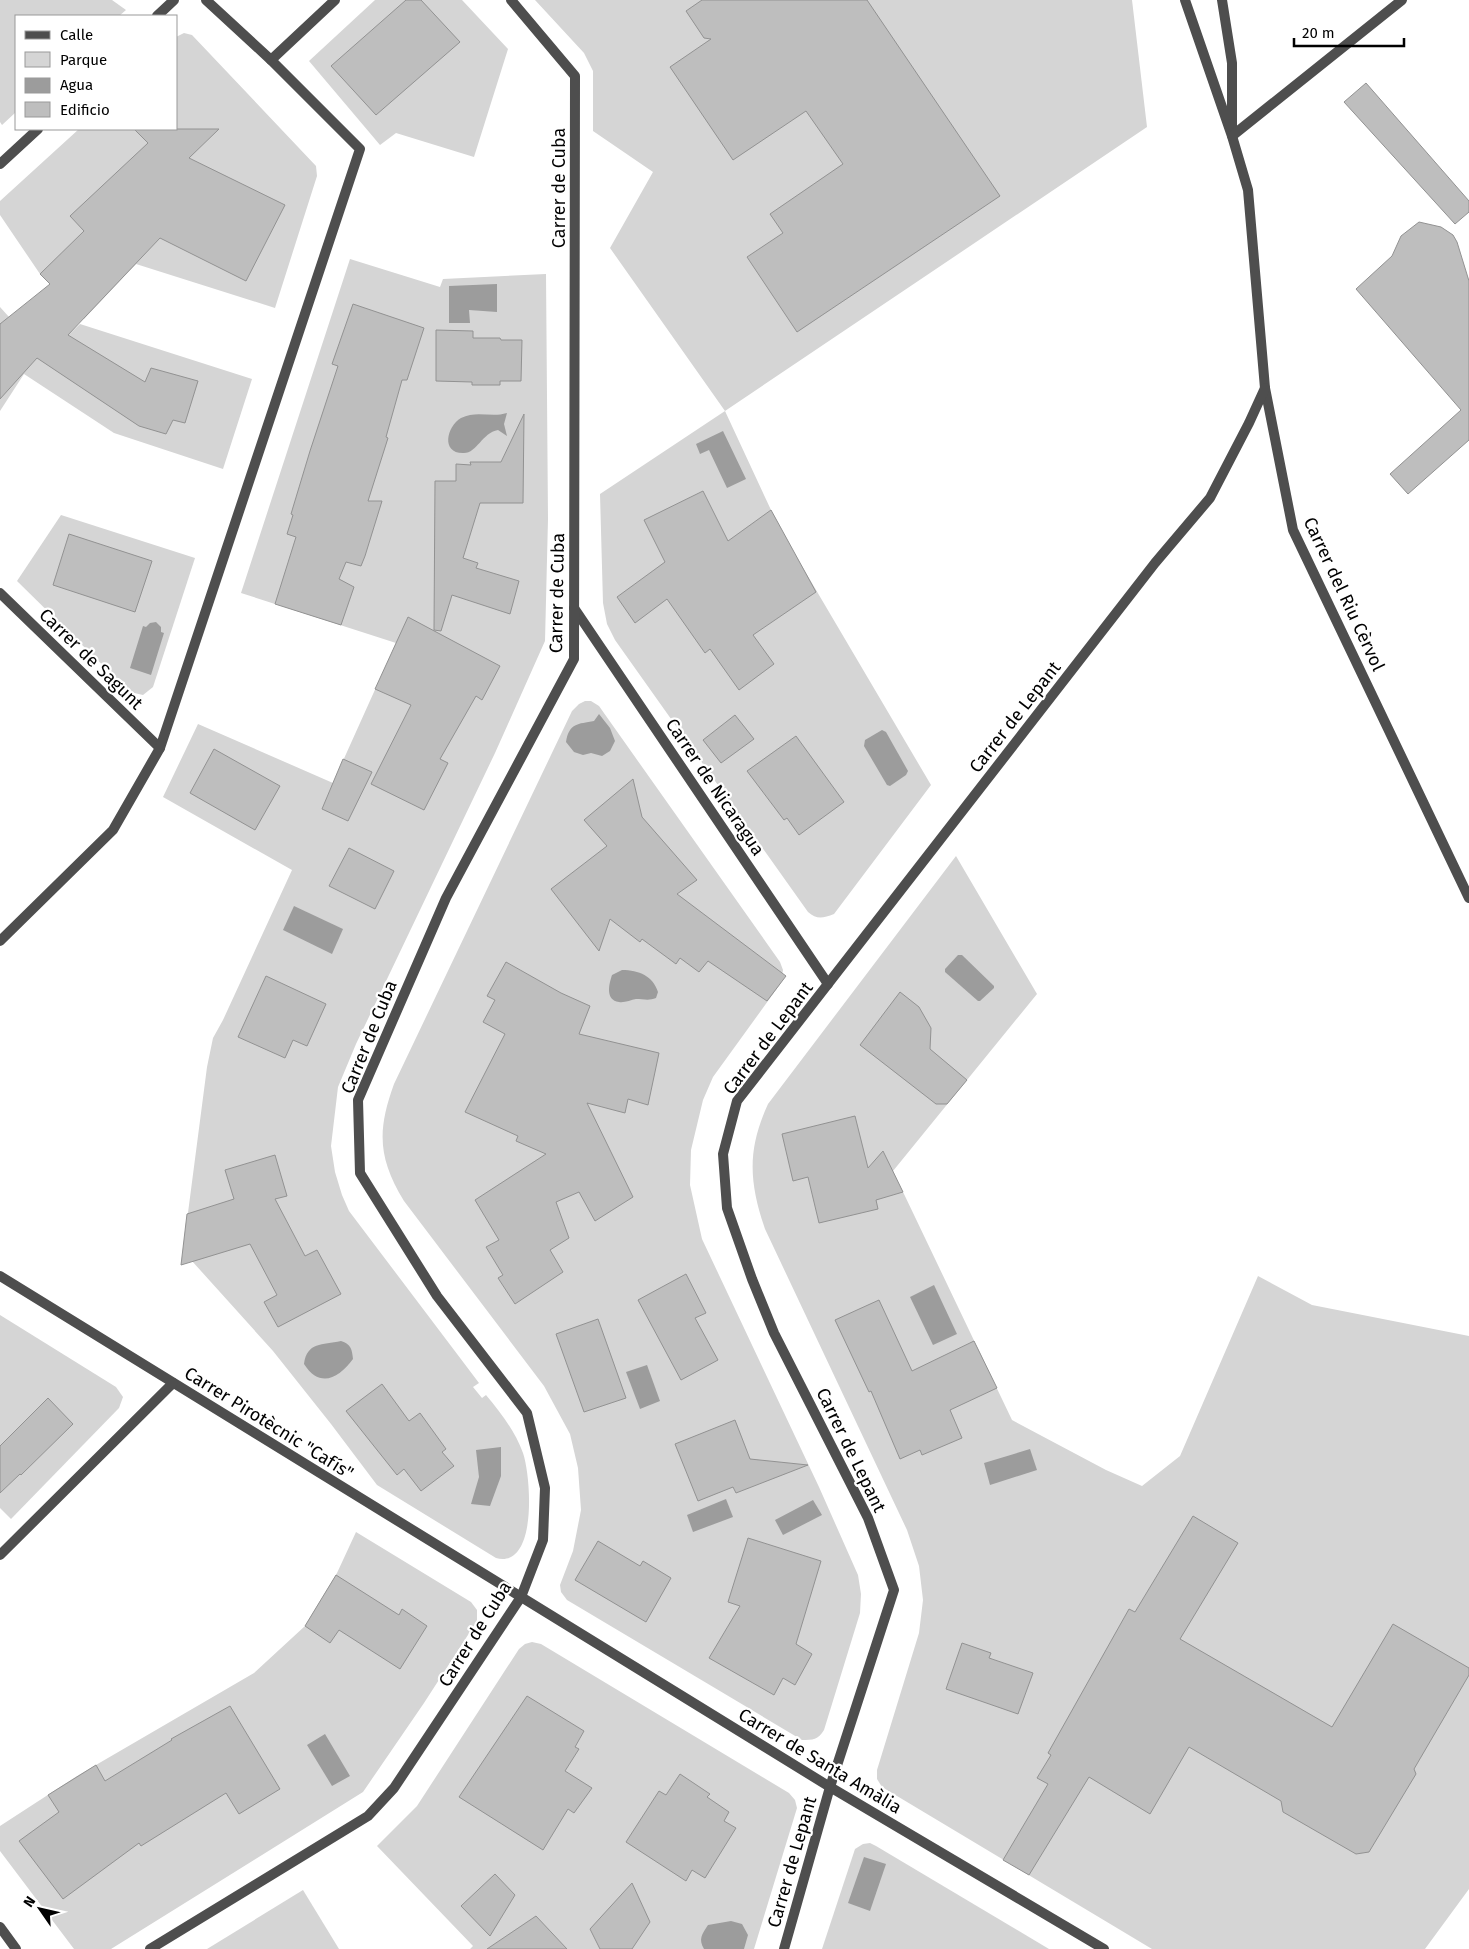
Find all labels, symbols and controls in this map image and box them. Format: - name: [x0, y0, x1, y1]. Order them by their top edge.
- legend: [15, 15, 178, 130]
- scale bar: [1294, 15, 1404, 47]
- text: 20 m: [1302, 24, 1335, 42]
- text: Calle: [60, 26, 93, 44]
- text: Parque: [60, 51, 107, 69]
- text: Agua: [60, 76, 93, 94]
- text: Edificio: [60, 101, 110, 119]
- street label: Carrer de Cuba: [548, 128, 570, 248]
- street label: Carrer del Riu Cèrvol: [1299, 513, 1389, 675]
- street label: Carrer de Cuba: [545, 533, 569, 653]
- street label: Carrer de Sagunt: [34, 604, 148, 715]
- street label: Carrer de Lepant: [965, 656, 1066, 777]
- street label: Carrer de Nicaragua: [661, 714, 769, 860]
- street label: Carrer de Cuba: [336, 977, 402, 1097]
- street label: Carrer de Lepant: [718, 977, 818, 1099]
- street label: Carrer Pirotècnic "Cafís": [180, 1362, 358, 1484]
- street label: Carrer de Lepant: [811, 1384, 891, 1516]
- street label: Carrer de Cuba: [434, 1577, 516, 1691]
- street label: Carrer de Santa Amàlia: [734, 1704, 906, 1818]
- street label: Carrer de Lepant: [763, 1793, 821, 1930]
- north arrow: [15, 1884, 65, 1934]
- text: N: [20, 1893, 39, 1911]

